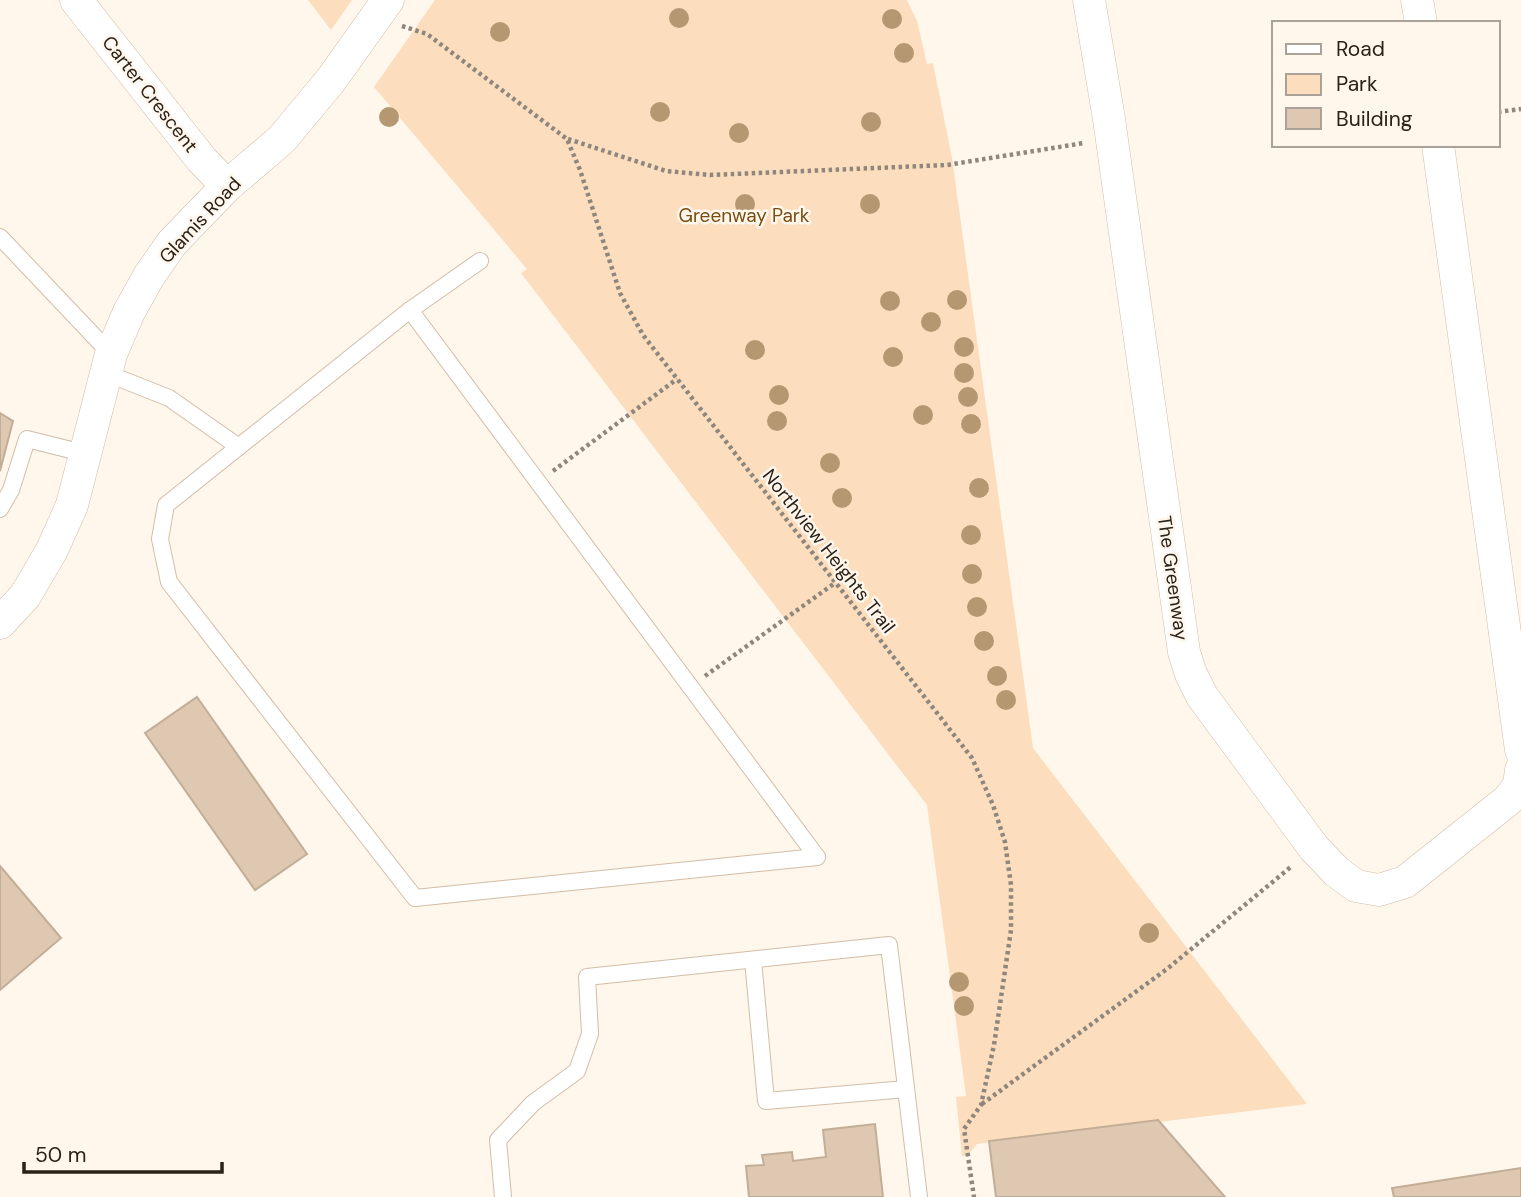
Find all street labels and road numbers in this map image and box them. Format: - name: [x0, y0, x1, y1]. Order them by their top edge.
- street label: Carter Crescent: [97, 30, 203, 158]
- street label: Glamis Road: [154, 172, 246, 268]
- street label: Northview Heights Trail: [757, 464, 901, 638]
- street label: The Greenway: [1152, 514, 1194, 642]

